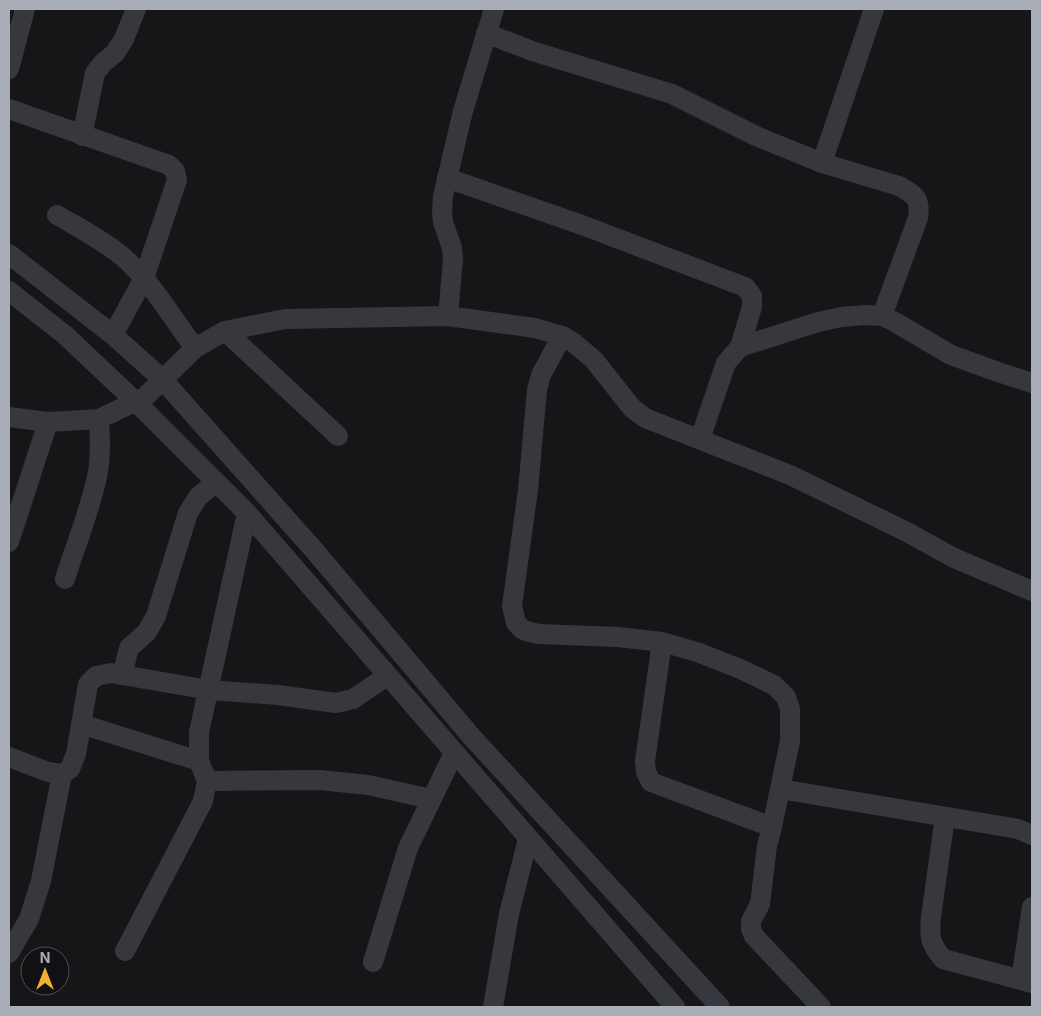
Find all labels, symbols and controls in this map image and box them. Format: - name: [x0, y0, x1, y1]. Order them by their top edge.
- north arrow: [20, 946, 70, 996]
- text: N: [40, 949, 50, 966]

